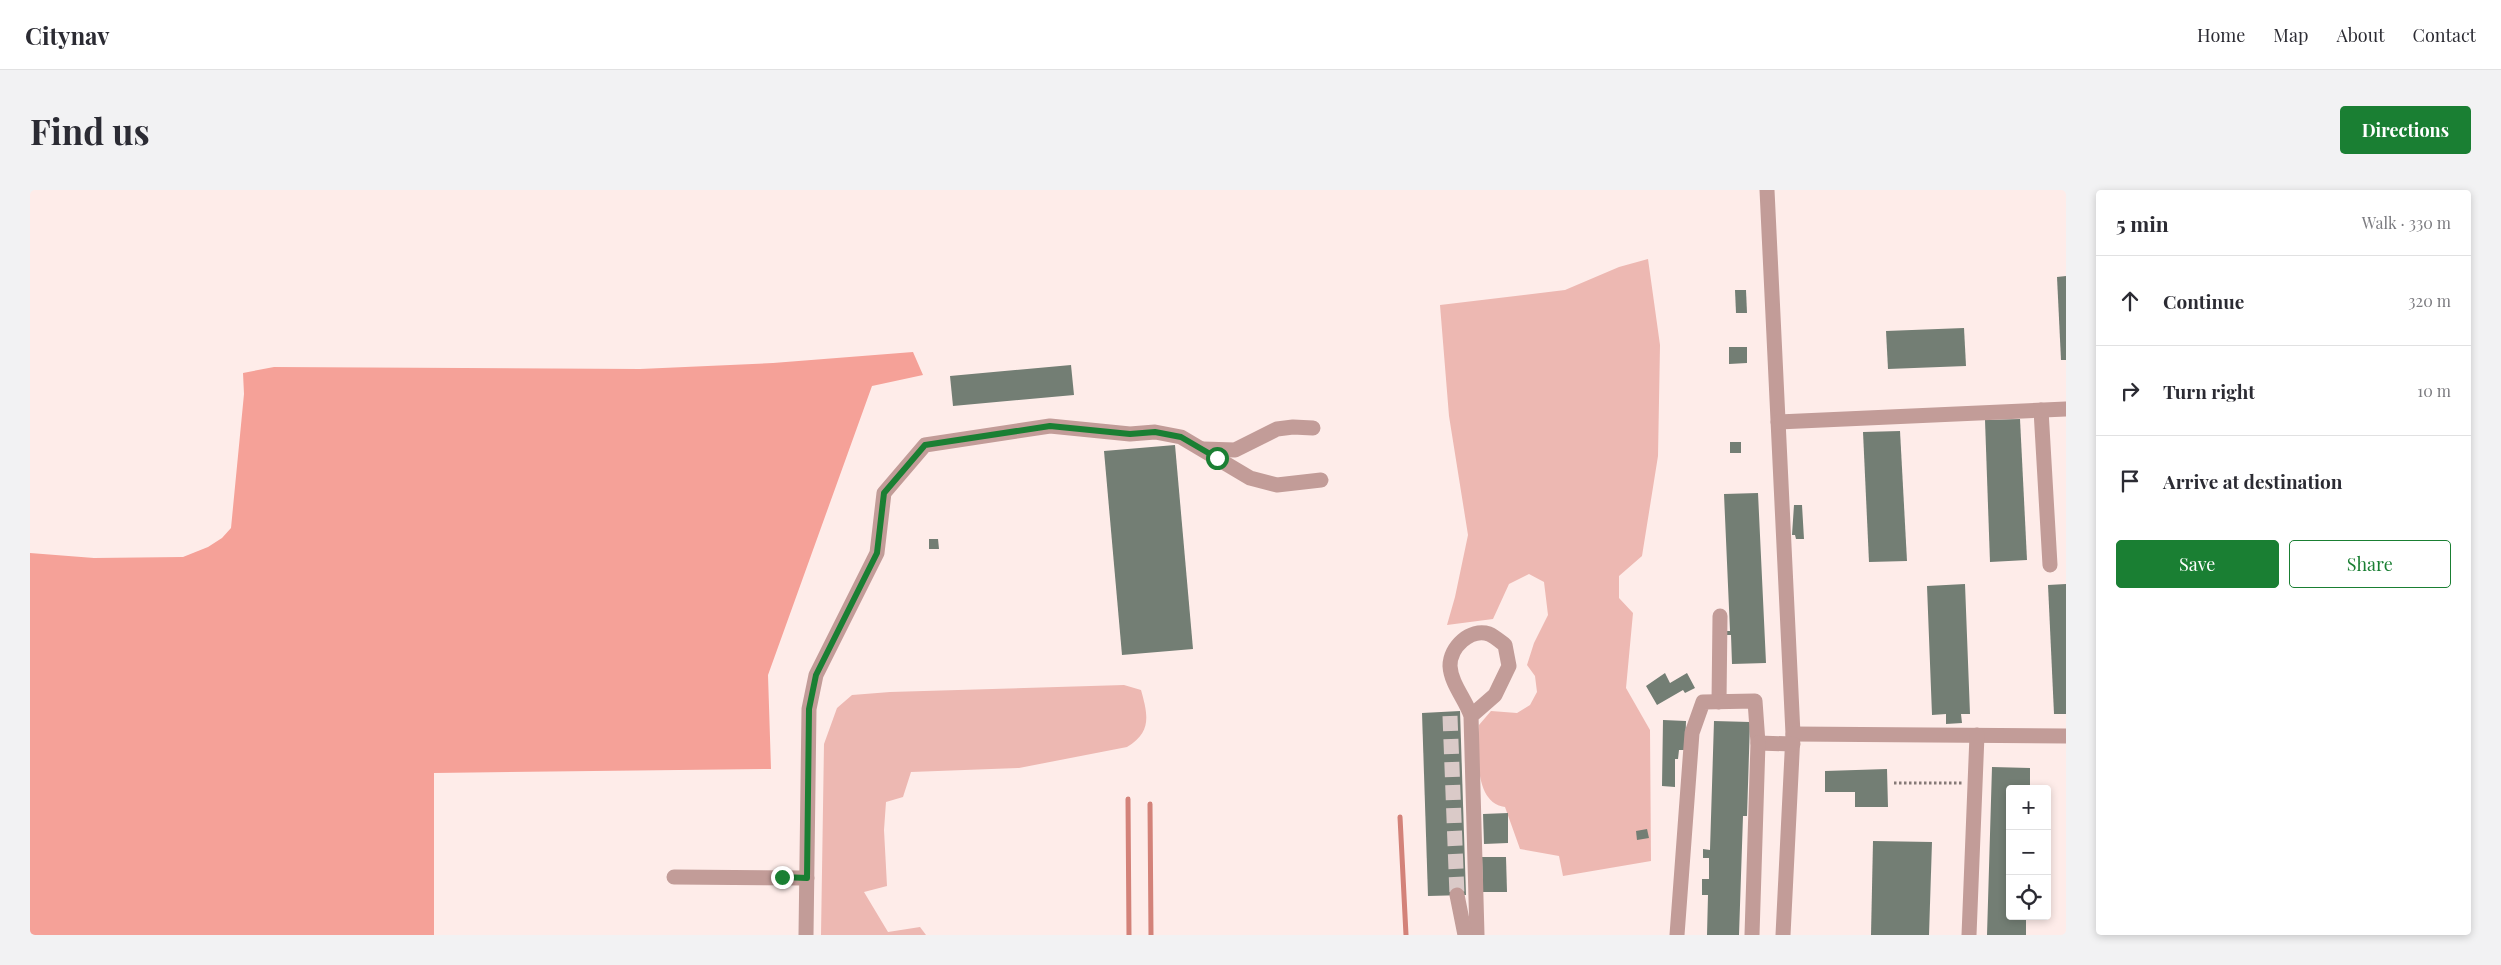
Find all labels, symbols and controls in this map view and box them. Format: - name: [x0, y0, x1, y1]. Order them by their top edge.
- text: Citynav: [25, 19, 110, 51]
- text: Home: [2197, 23, 2245, 47]
- text: Map: [2273, 23, 2308, 47]
- text: About: [2336, 23, 2385, 47]
- text: Contact: [2413, 23, 2476, 47]
- button: Directions: [2340, 106, 2471, 154]
- text: Find us: [30, 107, 150, 154]
- text: 5 min: [2116, 209, 2169, 237]
- text: Walk · 330 m: [2362, 212, 2451, 233]
- icon: ahead: [2116, 287, 2144, 315]
- text: Continue: [2163, 288, 2244, 314]
- text: 320 m: [2408, 290, 2451, 311]
- icon: right: [2116, 377, 2144, 405]
- text: Turn right: [2163, 378, 2255, 404]
- text: 10 m: [2417, 380, 2451, 401]
- route start: [1206, 447, 1229, 470]
- icon: arrive: [2116, 467, 2144, 495]
- text: Arrive at destination: [2163, 468, 2343, 494]
- button: Save: [2116, 540, 2279, 588]
- button: Share: [2289, 540, 2451, 588]
- map controls: [2006, 785, 2051, 920]
- button: +: [2006, 785, 2051, 830]
- button: −: [2006, 830, 2051, 875]
- route end: [771, 866, 794, 889]
- button: locate: [2006, 875, 2051, 920]

